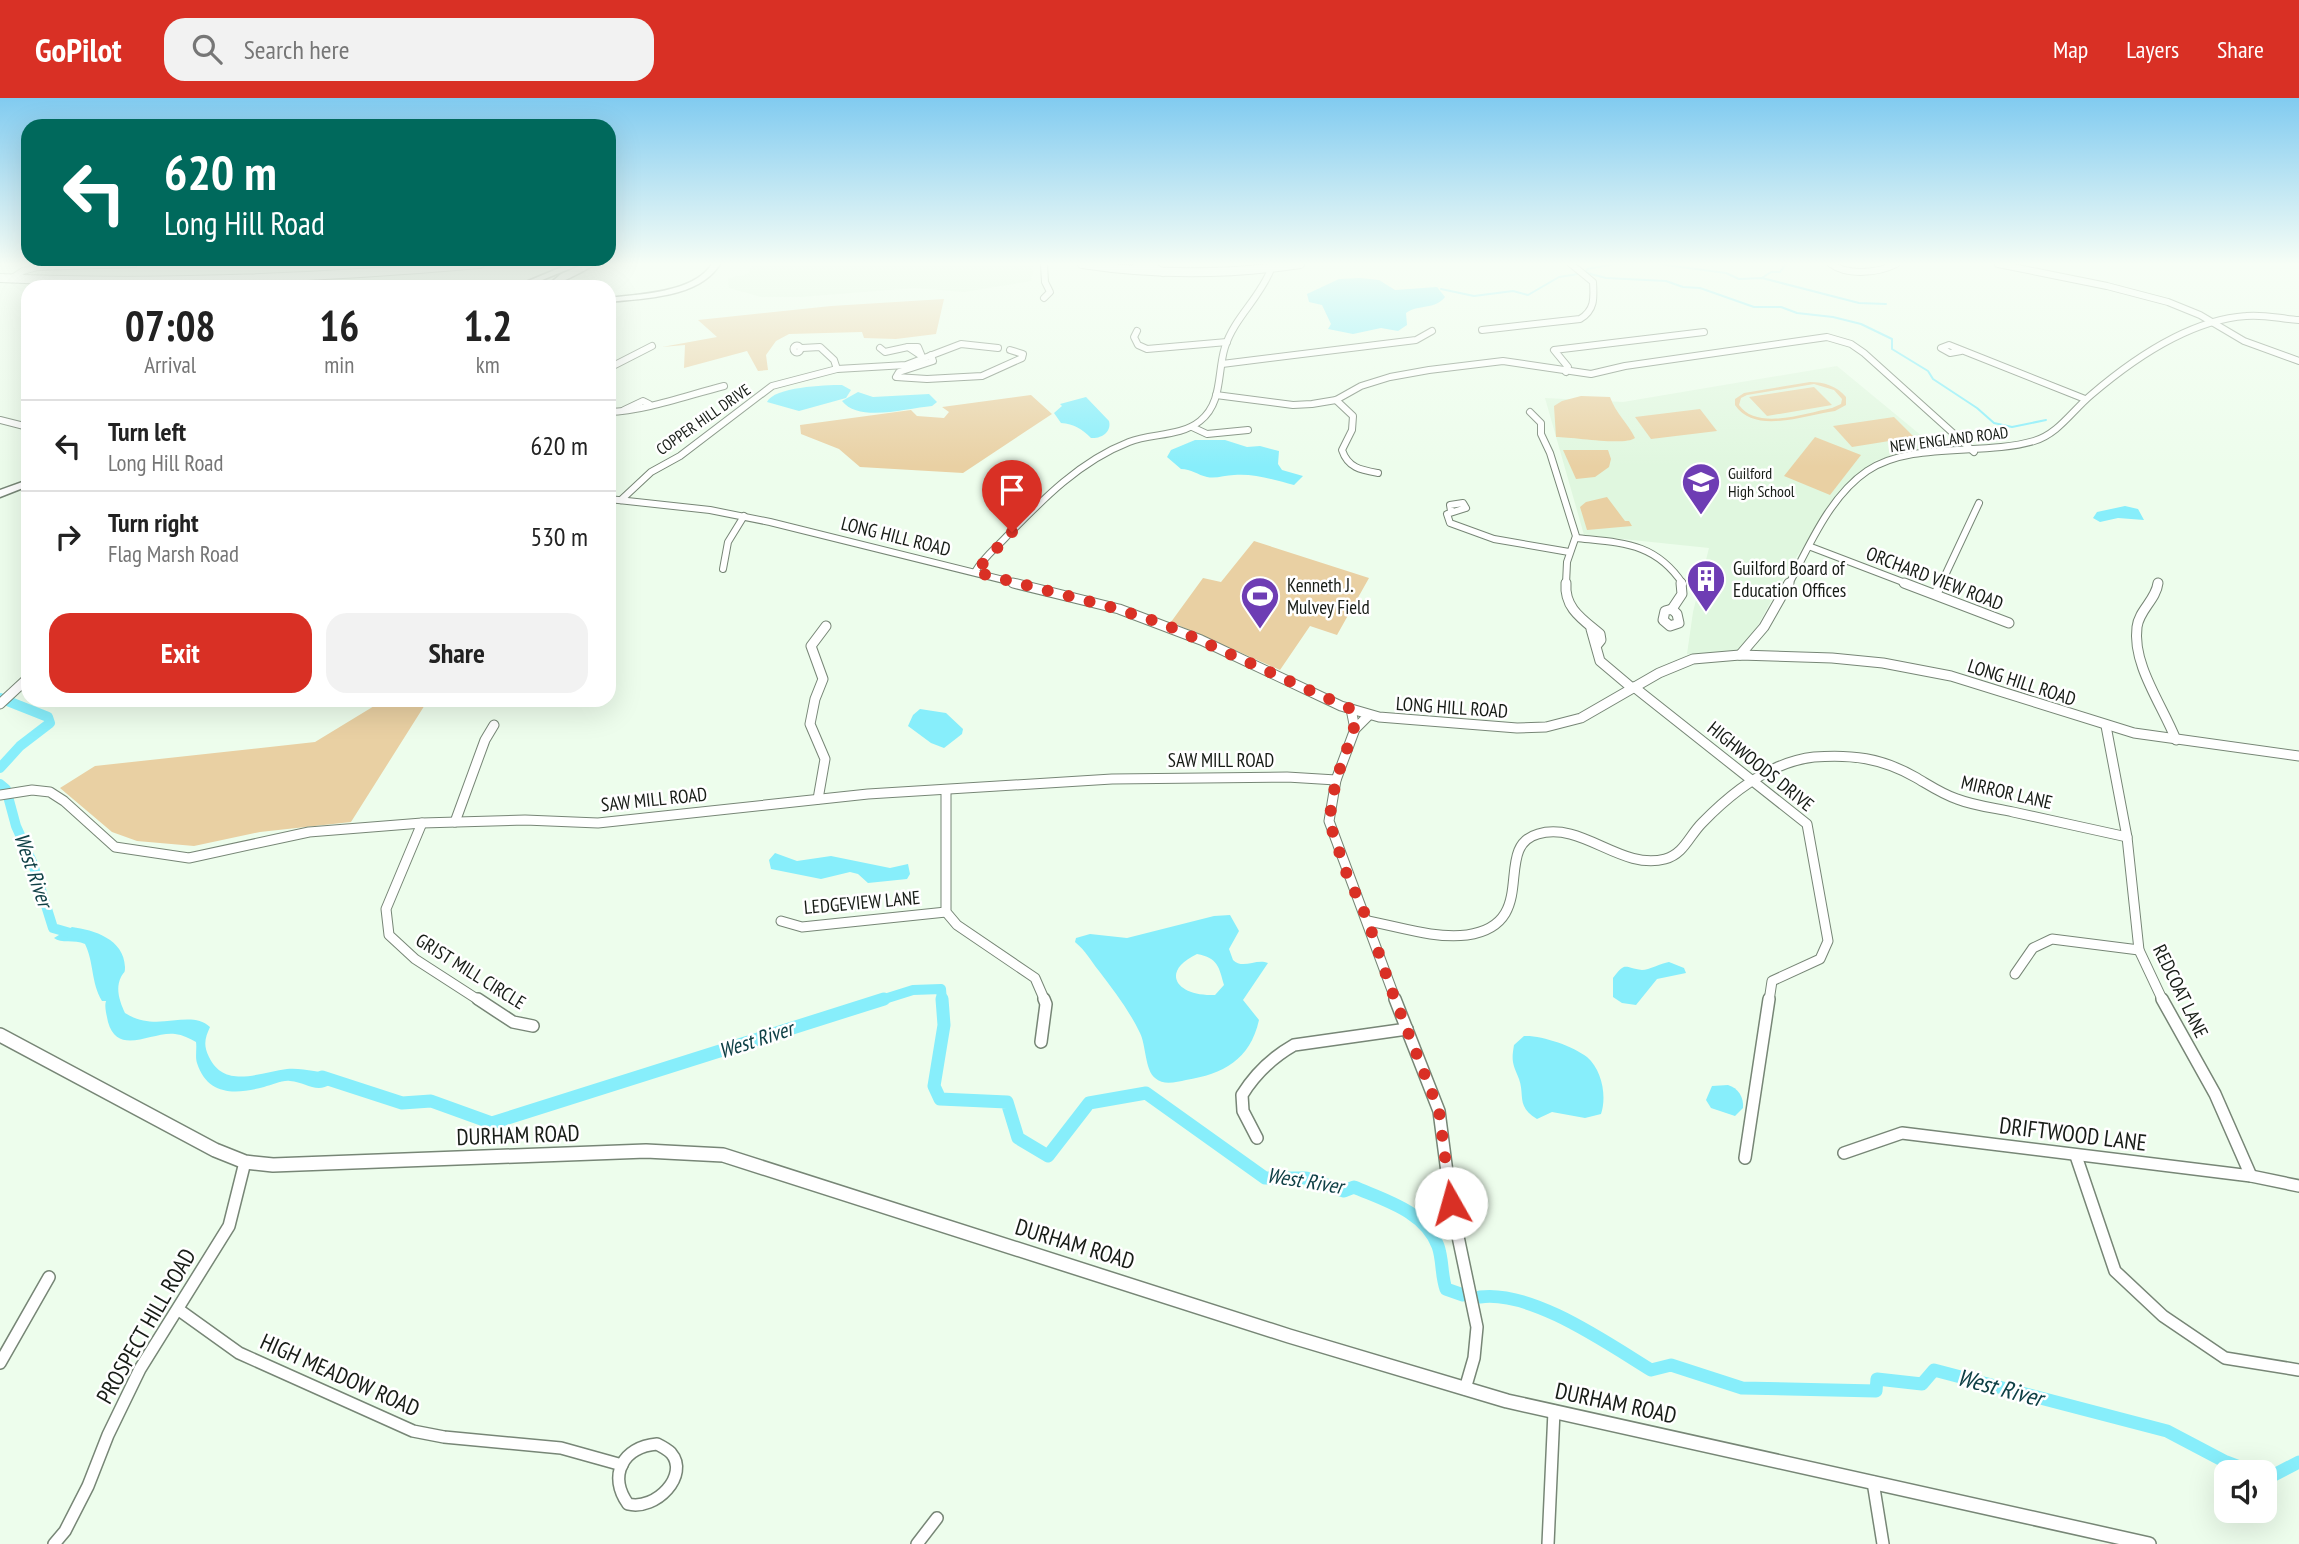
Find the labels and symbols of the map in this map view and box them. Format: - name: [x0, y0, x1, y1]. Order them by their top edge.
- street label: COPPER HILL DRIVE: [652, 379, 754, 459]
- street label: NEW ENGLAND ROAD: [1889, 422, 2009, 456]
- pin: [982, 460, 1042, 532]
- school or university icon: Guilford High School: [1680, 461, 1722, 516]
- place label: Guilford High School: [1728, 463, 1795, 501]
- street label: LONG HILL ROAD: [839, 511, 953, 561]
- street label: ORCHARD VIEW ROAD: [1863, 541, 2007, 615]
- place label: Guilford Board of Education Offices: [1733, 556, 1846, 602]
- building icon: Guilford Board of Education Offices: [1685, 558, 1727, 613]
- place label: Kenneth J. Mulvey Field: [1287, 573, 1370, 619]
- sports icon: Kenneth J. Mulvey Field: [1239, 575, 1281, 630]
- street label: LONG HILL ROAD: [1965, 653, 2079, 711]
- street label: LONG HILL ROAD: [1395, 691, 1509, 723]
- street label: HIGHWOODS DRIVE: [1703, 716, 1819, 816]
- street label: SAW MILL ROAD: [1168, 748, 1274, 772]
- street label: MIRROR LANE: [1959, 770, 2055, 814]
- street label: SAW MILL ROAD: [600, 782, 708, 816]
- water label: West River: [8, 829, 60, 913]
- street label: LEDGEVIEW LANE: [803, 885, 921, 919]
- street label: GRIST MILL CIRCLE: [412, 928, 530, 1014]
- street label: REDCOAT LANE: [2148, 940, 2214, 1042]
- water label: West River: [715, 1014, 800, 1064]
- street label: DRIFTWOOD LANE: [1998, 1110, 2148, 1157]
- street label: DURHAM ROAD: [456, 1118, 580, 1151]
- water label: West River: [1265, 1161, 1348, 1200]
- position arrow: [1414, 1166, 1488, 1240]
- street label: DURHAM ROAD: [1012, 1212, 1138, 1275]
- street label: PROSPECT HILL ROAD: [89, 1243, 202, 1408]
- street label: HIGH MEADOW ROAD: [256, 1326, 424, 1423]
- water label: West River: [1954, 1361, 2050, 1415]
- street label: DURHAM ROAD: [1553, 1376, 1679, 1430]

